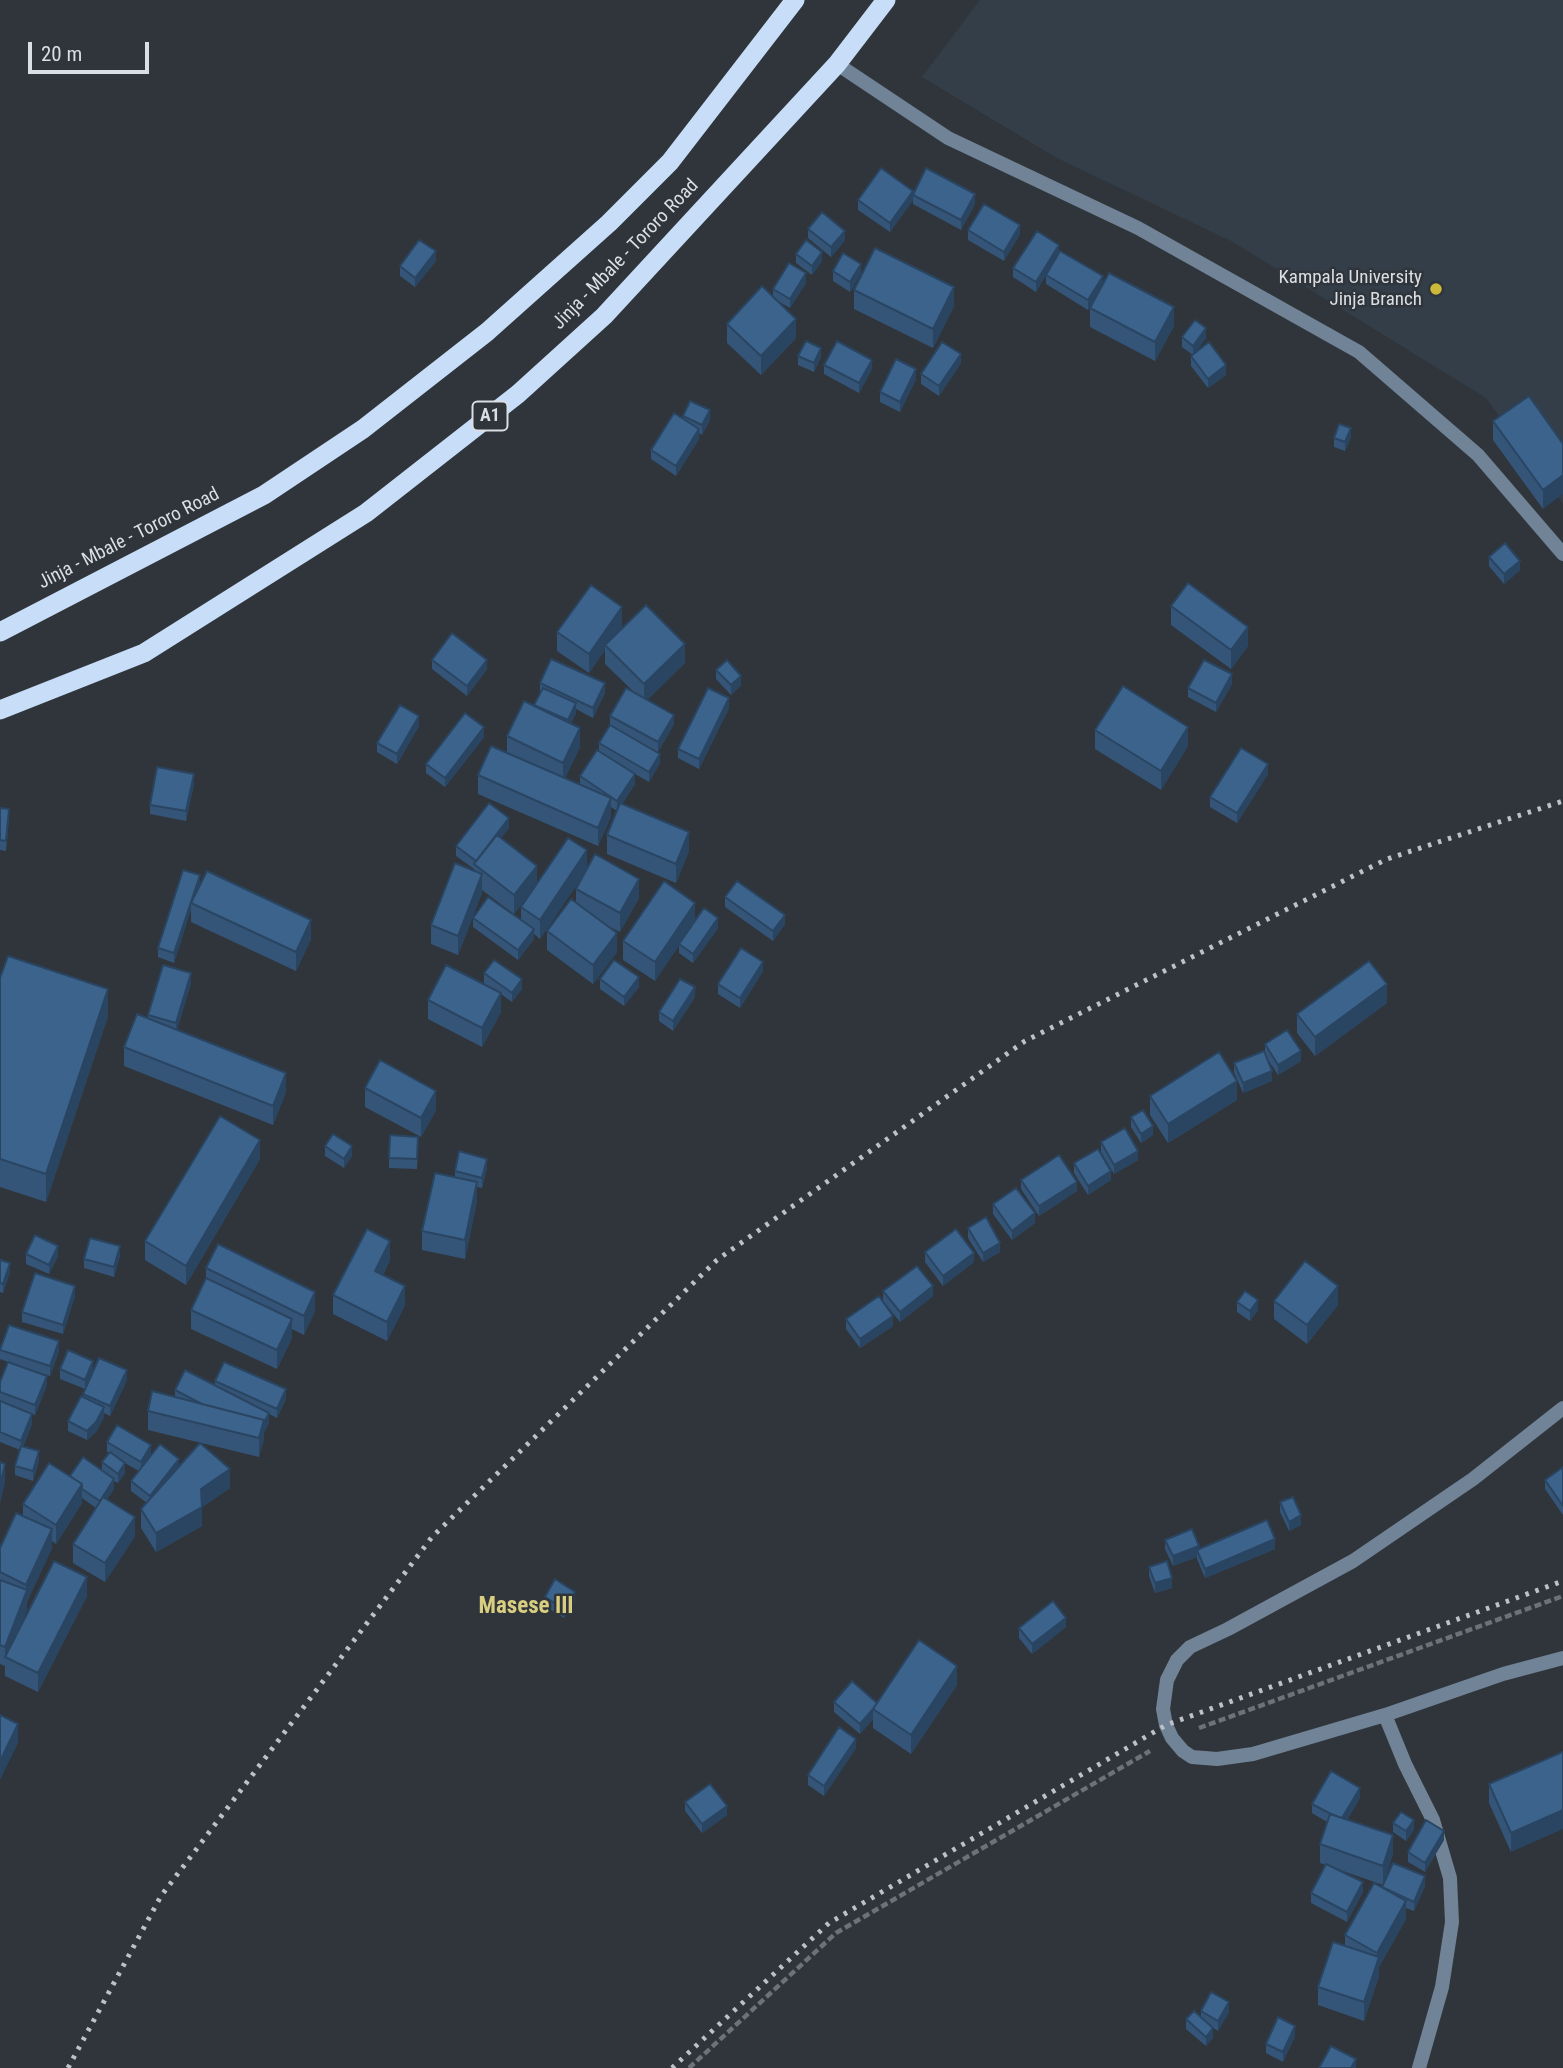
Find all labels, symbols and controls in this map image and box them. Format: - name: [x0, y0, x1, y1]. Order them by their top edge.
- scale bar: [32, 28, 152, 72]
- text: 20 m: [41, 42, 82, 66]
- street label: Jinja - Mbale - Tororo Road: [548, 175, 704, 335]
- place label: Kampala University Jinja Branch: [1278, 267, 1422, 311]
- marker: Kampala University Jinja Branch: [1428, 281, 1444, 297]
- road number: A1: [472, 402, 508, 430]
- street label: Jinja - Mbale - Tororo Road: [35, 483, 223, 595]
- district label: Masese III: [478, 1593, 574, 1621]

